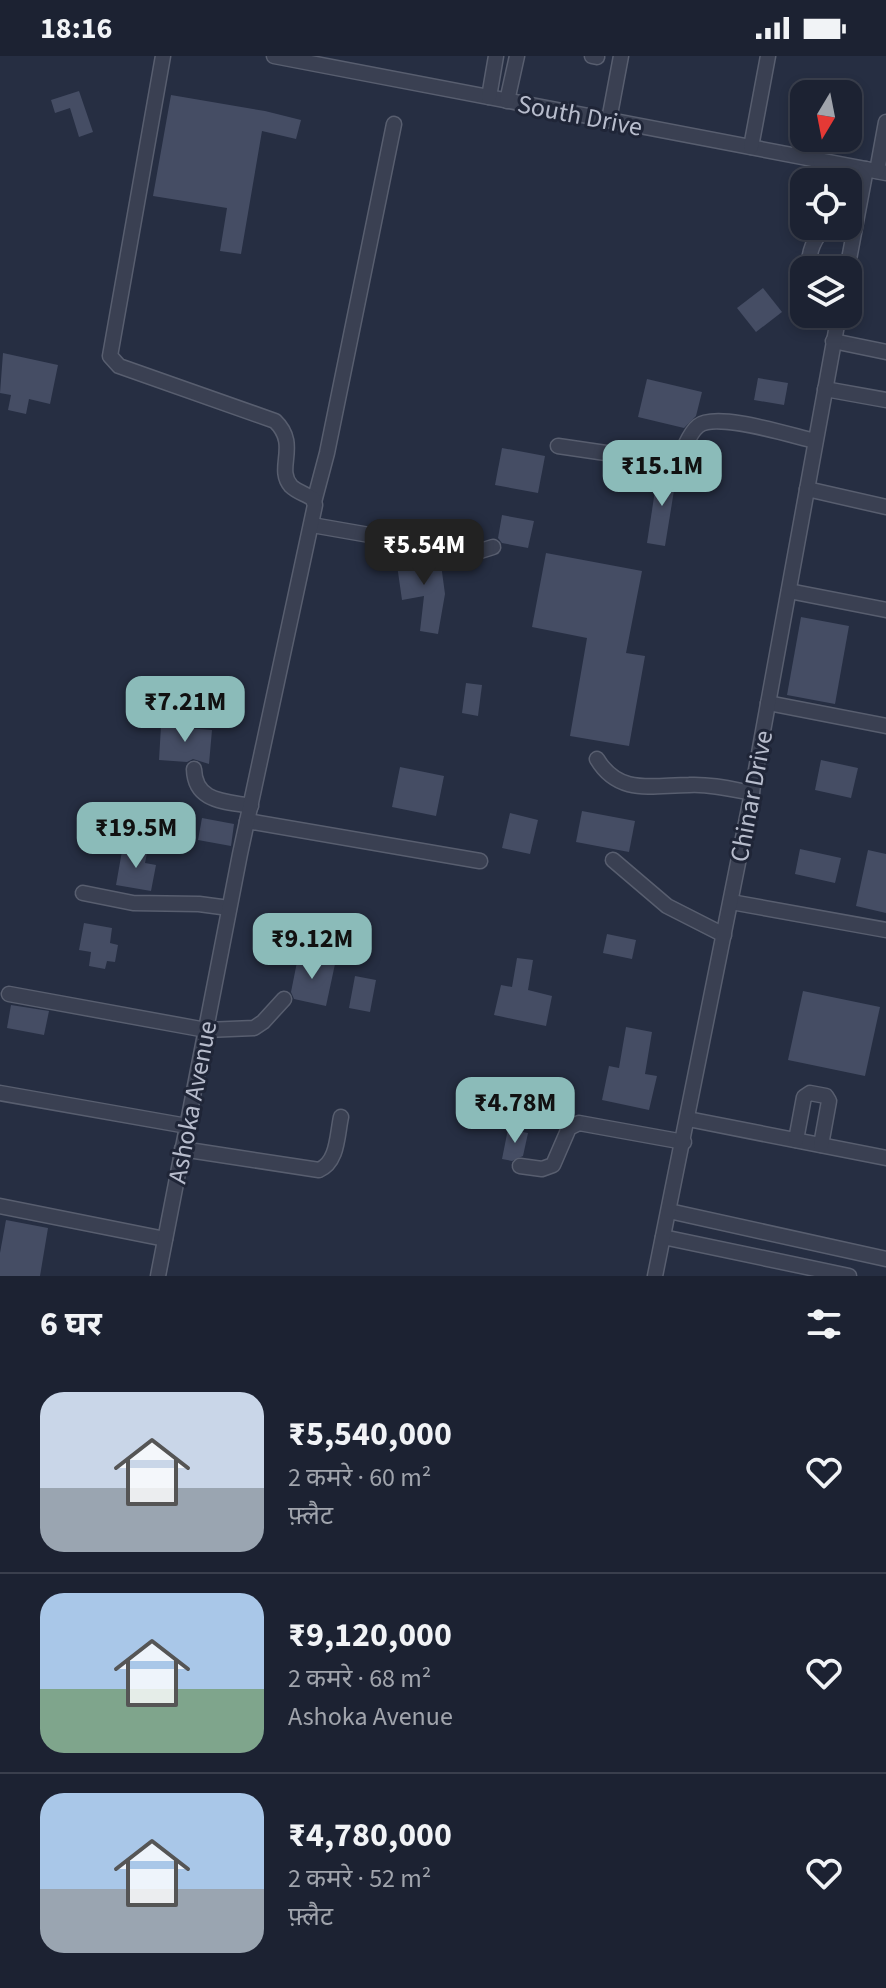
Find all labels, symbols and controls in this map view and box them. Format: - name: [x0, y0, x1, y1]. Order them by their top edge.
- text: 18:16: [40, 7, 112, 50]
- north arrow: [790, 80, 862, 152]
- map controls: [790, 80, 862, 328]
- street label: South Drive: [514, 85, 646, 146]
- button: locate: [790, 168, 862, 240]
- button: layers: [790, 256, 862, 328]
- pin: ₹15.1M: [597, 440, 727, 508]
- text: ₹15.1M: [621, 447, 703, 484]
- pin: ₹5.54M: [359, 519, 489, 587]
- text: ₹5.54M: [383, 526, 465, 563]
- pin: ₹7.21M: [120, 676, 250, 744]
- text: ₹7.21M: [144, 683, 226, 720]
- street label: Chinar Drive: [721, 727, 782, 865]
- pin: ₹19.5M: [71, 802, 201, 870]
- text: ₹19.5M: [95, 809, 177, 846]
- pin: ₹9.12M: [247, 913, 377, 981]
- text: ₹9.12M: [271, 920, 353, 957]
- street label: Ashoka Avenue: [159, 1018, 226, 1187]
- pin: ₹4.78M: [450, 1077, 580, 1145]
- text: ₹4.78M: [474, 1084, 556, 1121]
- text: 6 घर: [40, 1300, 102, 1349]
- icon: filters: [802, 1302, 846, 1346]
- text: ₹5,540,000: [288, 1410, 452, 1459]
- icon: home: [104, 1424, 200, 1520]
- icon: heart: [802, 1450, 846, 1494]
- text: 2 कमरे · 60 m²: [288, 1459, 431, 1496]
- text: फ़्लैट: [288, 1497, 333, 1534]
- text: ₹9,120,000: [288, 1611, 452, 1660]
- icon: home: [104, 1625, 200, 1721]
- icon: heart: [802, 1651, 846, 1695]
- text: 2 कमरे · 68 m²: [288, 1660, 431, 1697]
- text: Ashoka Avenue: [288, 1698, 453, 1735]
- text: ₹4,780,000: [288, 1811, 452, 1860]
- icon: home: [104, 1825, 200, 1921]
- icon: heart: [802, 1851, 846, 1895]
- text: 2 कमरे · 52 m²: [288, 1860, 431, 1897]
- text: फ़्लैट: [288, 1898, 333, 1935]

